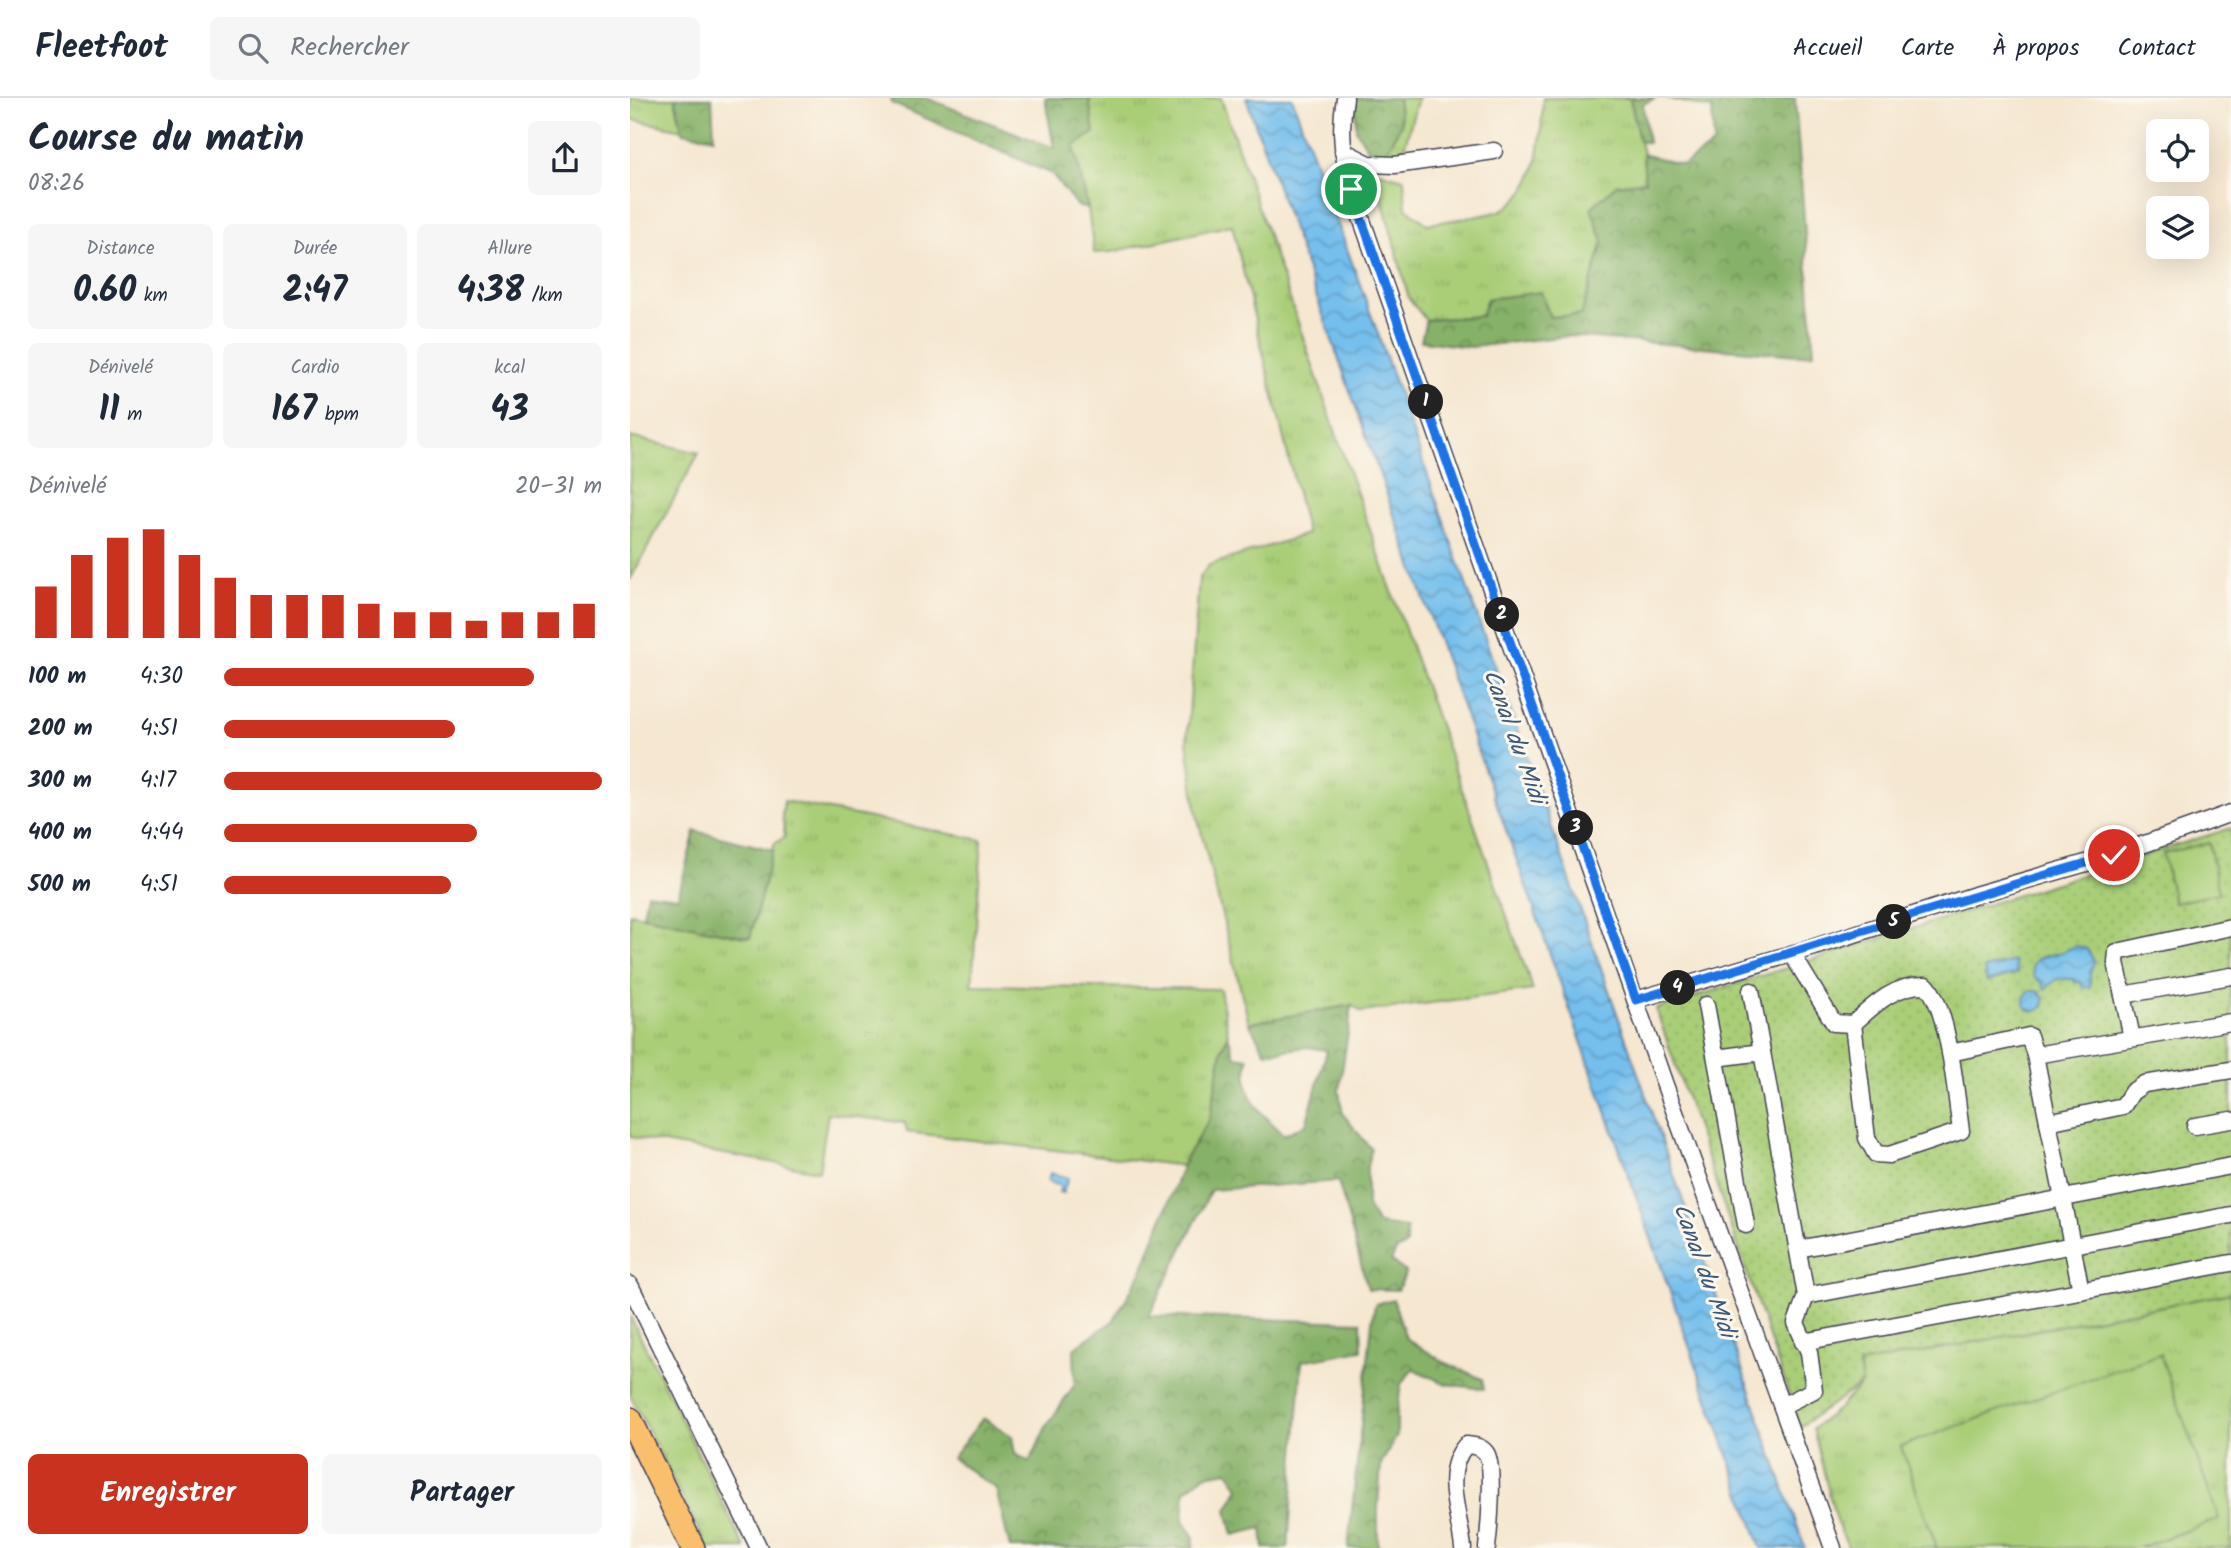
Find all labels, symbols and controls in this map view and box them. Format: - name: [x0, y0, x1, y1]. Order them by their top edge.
- search box: [210, 17, 700, 80]
- text: Fleetfoot: [35, 22, 168, 75]
- text: Rechercher: [290, 27, 409, 69]
- icon: search: [234, 29, 272, 67]
- text: Accueil: [1793, 29, 1863, 68]
- text: Carte: [1901, 29, 1954, 68]
- text: À propos: [1992, 29, 2079, 68]
- text: Contact: [2117, 29, 2196, 68]
- text: Course du matin: [28, 110, 304, 170]
- map controls: [2146, 119, 2209, 259]
- button: locate: [2146, 119, 2209, 182]
- button: share: [528, 121, 602, 195]
- pin: [1321, 159, 1381, 219]
- text: 08:26: [28, 166, 85, 202]
- icon: arrive: [1332, 170, 1370, 208]
- button: layers: [2146, 196, 2209, 259]
- text: Distance: [86, 234, 154, 264]
- text: Durée: [293, 234, 337, 264]
- text: Allure: [487, 234, 532, 264]
- text: 0.60: [73, 264, 136, 320]
- text: 2:47: [283, 264, 347, 320]
- text: 4:38: [457, 264, 524, 320]
- text: km: [136, 281, 168, 311]
- text: /km: [524, 281, 563, 311]
- text: Dénivelé: [88, 353, 153, 383]
- text: Cardio: [290, 353, 340, 383]
- text: kcal: [494, 353, 525, 383]
- text: 11: [98, 383, 120, 439]
- text: 167: [271, 383, 317, 439]
- text: 43: [491, 383, 529, 439]
- pin: 1: [1408, 384, 1444, 420]
- text: 1: [1423, 386, 1428, 416]
- text: m: [120, 400, 142, 430]
- text: bpm: [317, 400, 359, 430]
- text: Dénivelé: [28, 469, 106, 505]
- text: 20–31 m: [515, 469, 602, 505]
- pin: 2: [1484, 598, 1520, 632]
- text: 2: [1496, 599, 1507, 629]
- text: 100 m: [28, 659, 86, 695]
- text: 4:30: [140, 659, 183, 695]
- water label: Canal du Midi: [1471, 664, 1558, 814]
- text: 200 m: [28, 711, 93, 747]
- text: 4:51: [140, 711, 178, 747]
- text: 300 m: [28, 763, 92, 799]
- text: 4:17: [140, 763, 176, 799]
- pin: 3: [1558, 810, 1594, 846]
- text: 3: [1570, 812, 1581, 842]
- text: 400 m: [28, 815, 92, 851]
- text: 4:44: [140, 815, 184, 851]
- pin: [2084, 825, 2144, 885]
- icon: check: [2095, 836, 2133, 874]
- text: 500 m: [28, 867, 91, 903]
- text: 4:51: [140, 867, 178, 903]
- pin: 5: [1876, 904, 1912, 940]
- text: 5: [1889, 906, 1898, 936]
- pin: 4: [1660, 970, 1696, 1006]
- text: 4: [1672, 972, 1683, 1002]
- water label: Canal du Midi: [1661, 1198, 1748, 1348]
- button: Enregistrer: [28, 1454, 308, 1534]
- button: Partager: [322, 1454, 602, 1534]

